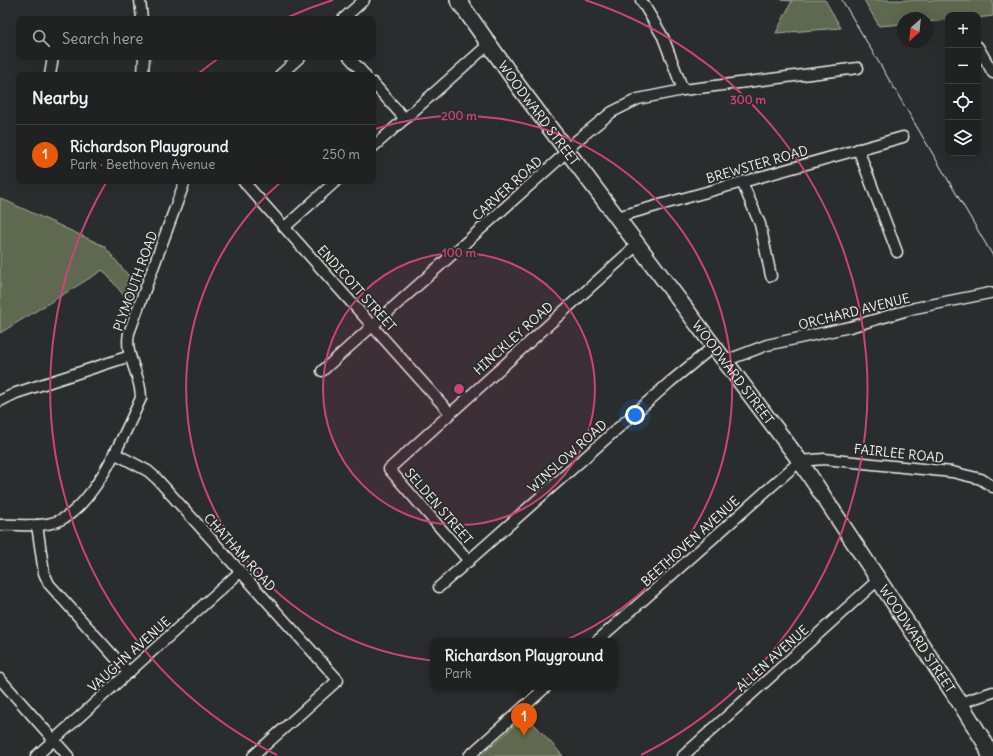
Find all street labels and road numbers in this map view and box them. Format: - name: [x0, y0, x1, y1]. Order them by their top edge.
- street label: WOODWARD STREET: [494, 58, 583, 169]
- street label: BREWSTER ROAD: [704, 142, 810, 187]
- street label: CARVER ROAD: [469, 153, 546, 224]
- street label: PLYMOUTH ROAD: [109, 229, 162, 334]
- street label: ENDICOTT STREET: [314, 242, 400, 335]
- street label: ORCHARD AVENUE: [797, 289, 912, 334]
- street label: HINCKLEY ROAD: [470, 298, 557, 379]
- street label: WOODWARD STREET: [688, 317, 778, 428]
- street label: WINSLOW ROAD: [524, 416, 611, 496]
- street label: FAIRLEE ROAD: [853, 440, 945, 467]
- street label: SELDEN STREET: [401, 465, 476, 548]
- street label: BEETHOVEN AVENUE: [637, 492, 743, 590]
- street label: CHATHAM ROAD: [200, 510, 279, 595]
- street label: WOODWARD STREET: [875, 582, 959, 696]
- street label: VAUGHN AVENUE: [85, 613, 174, 696]
- street label: ALLEN AVENUE: [733, 621, 812, 695]

